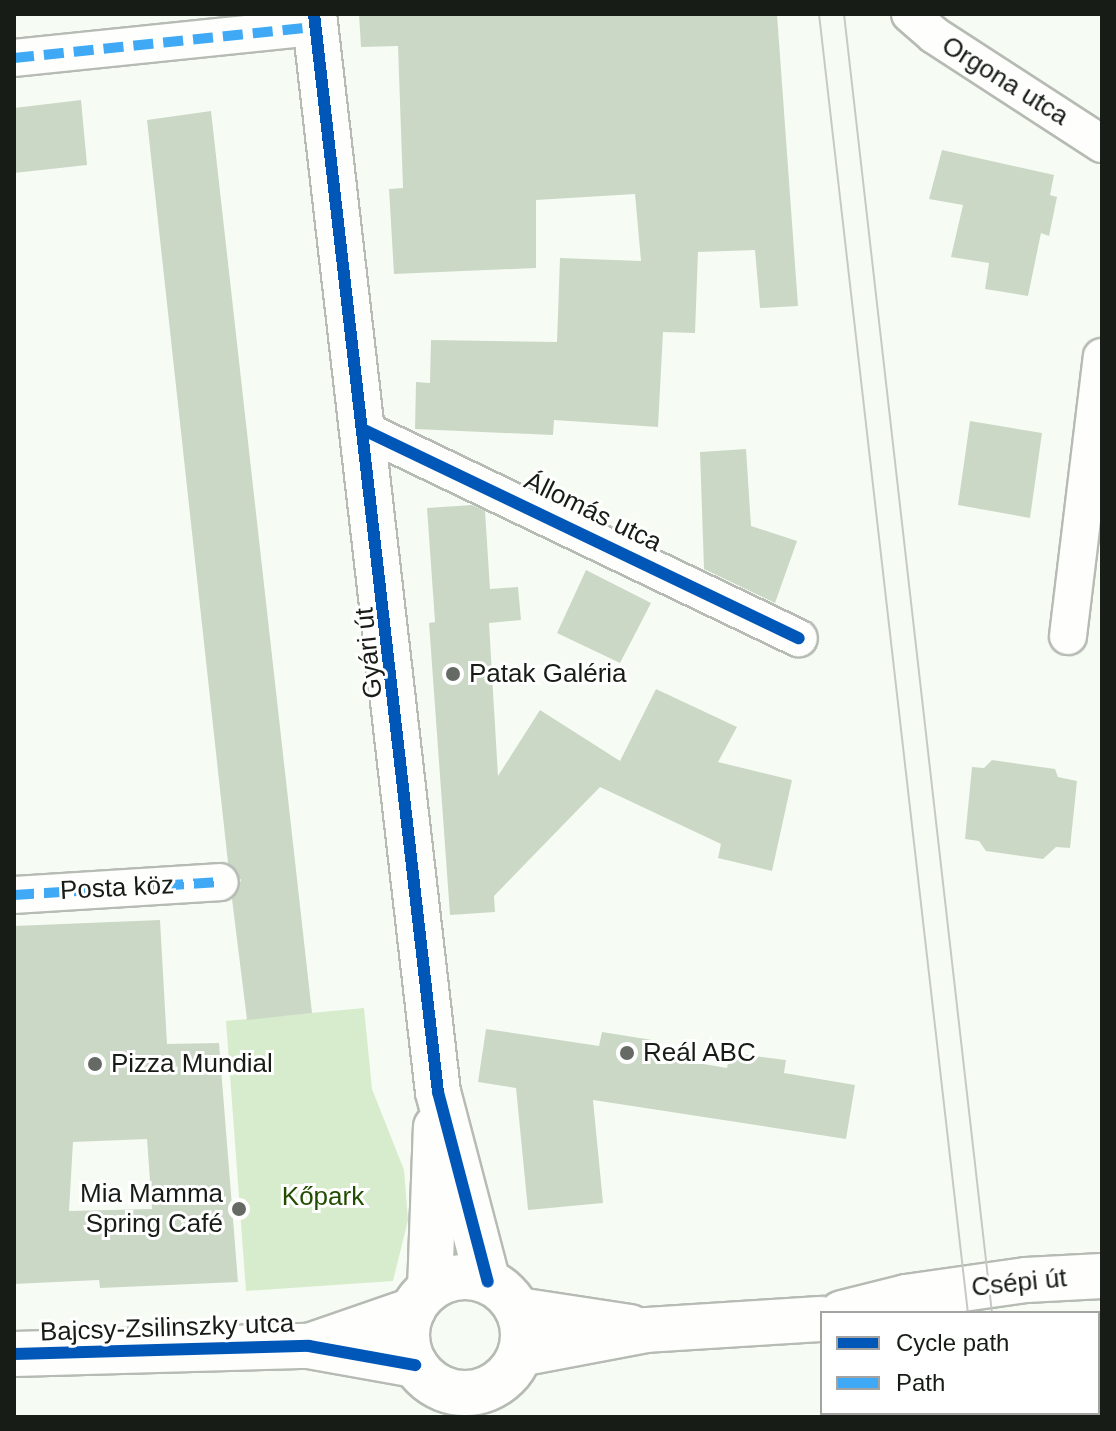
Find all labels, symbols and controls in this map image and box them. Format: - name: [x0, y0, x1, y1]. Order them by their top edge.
- street label: Orgona utca: [936, 30, 1074, 132]
- street label: Állomás utca: [519, 465, 667, 559]
- street label: Gyári út: [349, 606, 389, 700]
- place label: Patak Galéria: [469, 658, 627, 690]
- marker: Patak Galéria: [444, 665, 462, 683]
- street label: Posta köz: [59, 869, 175, 907]
- place label: Reál ABC: [643, 1037, 757, 1069]
- marker: Reál ABC: [618, 1044, 636, 1062]
- place label: Pizza Mundial: [111, 1048, 273, 1080]
- marker: Pizza Mundial: [86, 1055, 104, 1073]
- place label: Mia Mamma Spring Café: [80, 1178, 223, 1240]
- park label: Kőpark: [282, 1181, 364, 1213]
- marker: Mia Mamma Spring Café: [230, 1200, 248, 1218]
- street label: Csépi út: [970, 1263, 1068, 1303]
- street label: Bajcsy-Zsilinszky utca: [39, 1308, 295, 1348]
- legend: [820, 1311, 1100, 1415]
- text: Cycle path: [896, 1329, 1009, 1356]
- text: Path: [896, 1369, 945, 1396]

